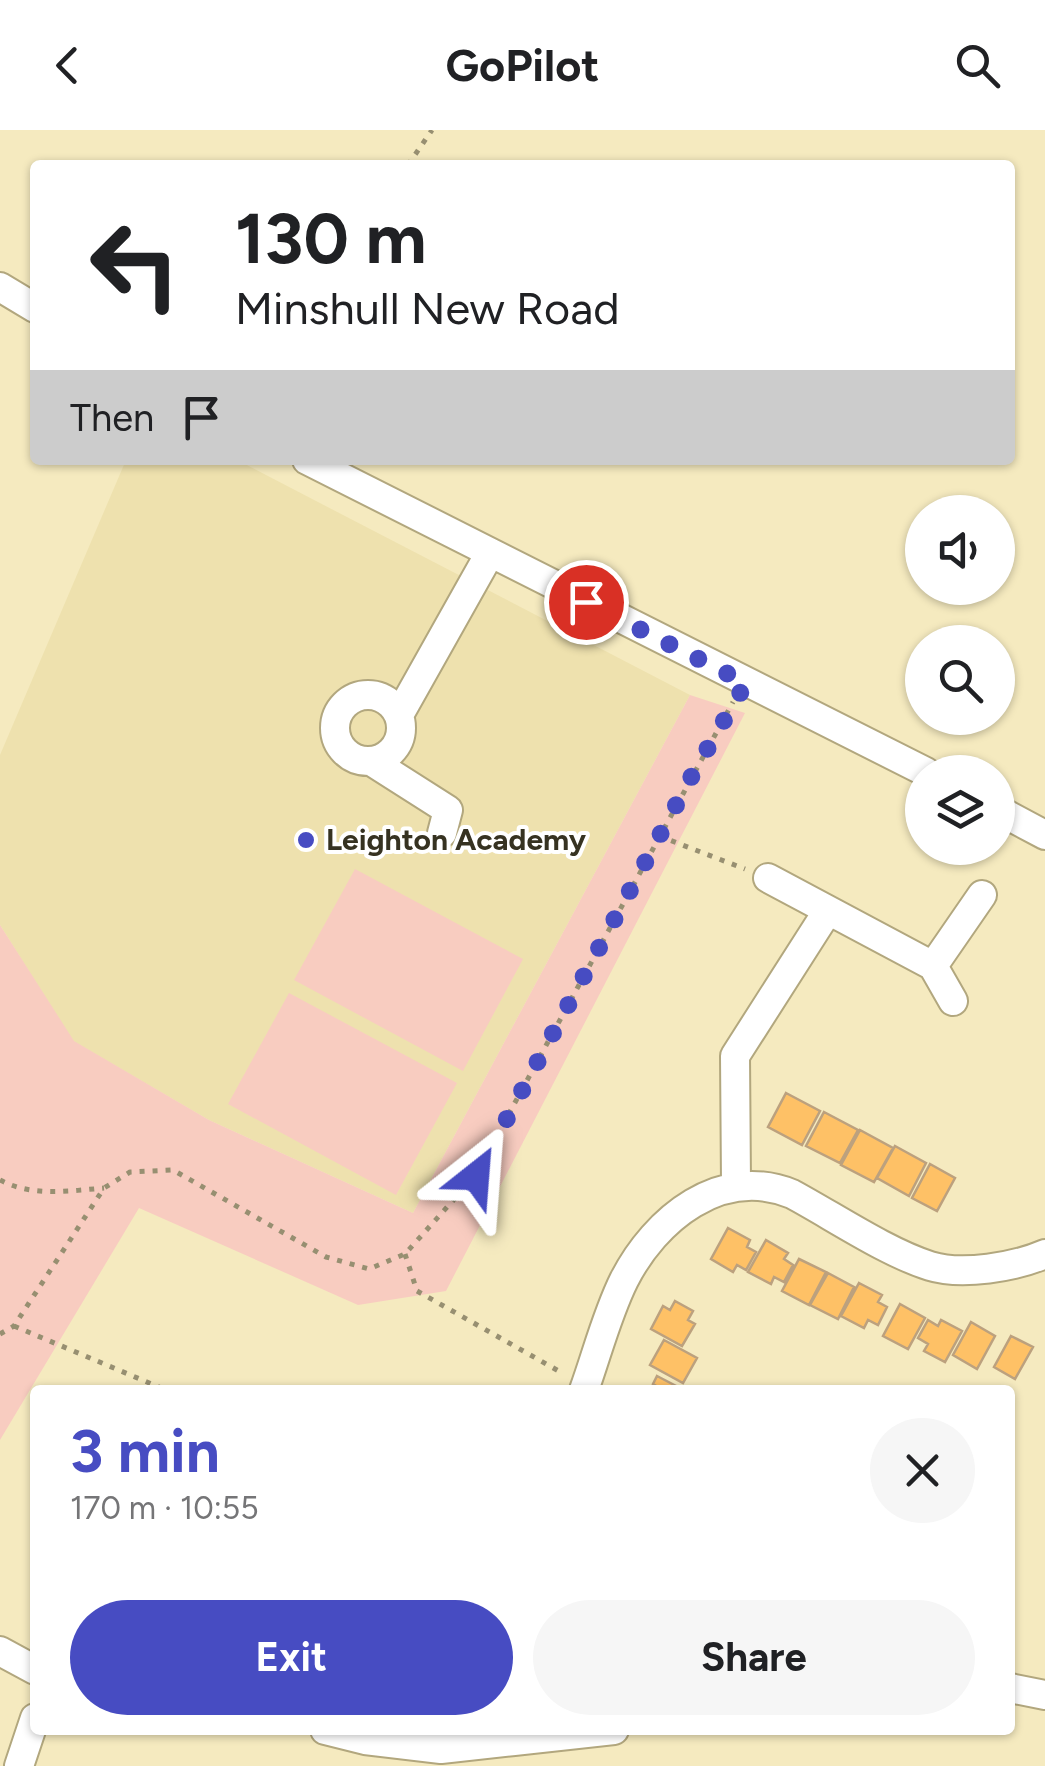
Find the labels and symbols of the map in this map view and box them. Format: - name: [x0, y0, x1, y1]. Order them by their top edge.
- pin: [544, 560, 629, 645]
- place label: Leighton Academy: [326, 821, 587, 858]
- marker: Leighton Academy: [295, 829, 317, 851]
- position arrow: [424, 1124, 528, 1228]

